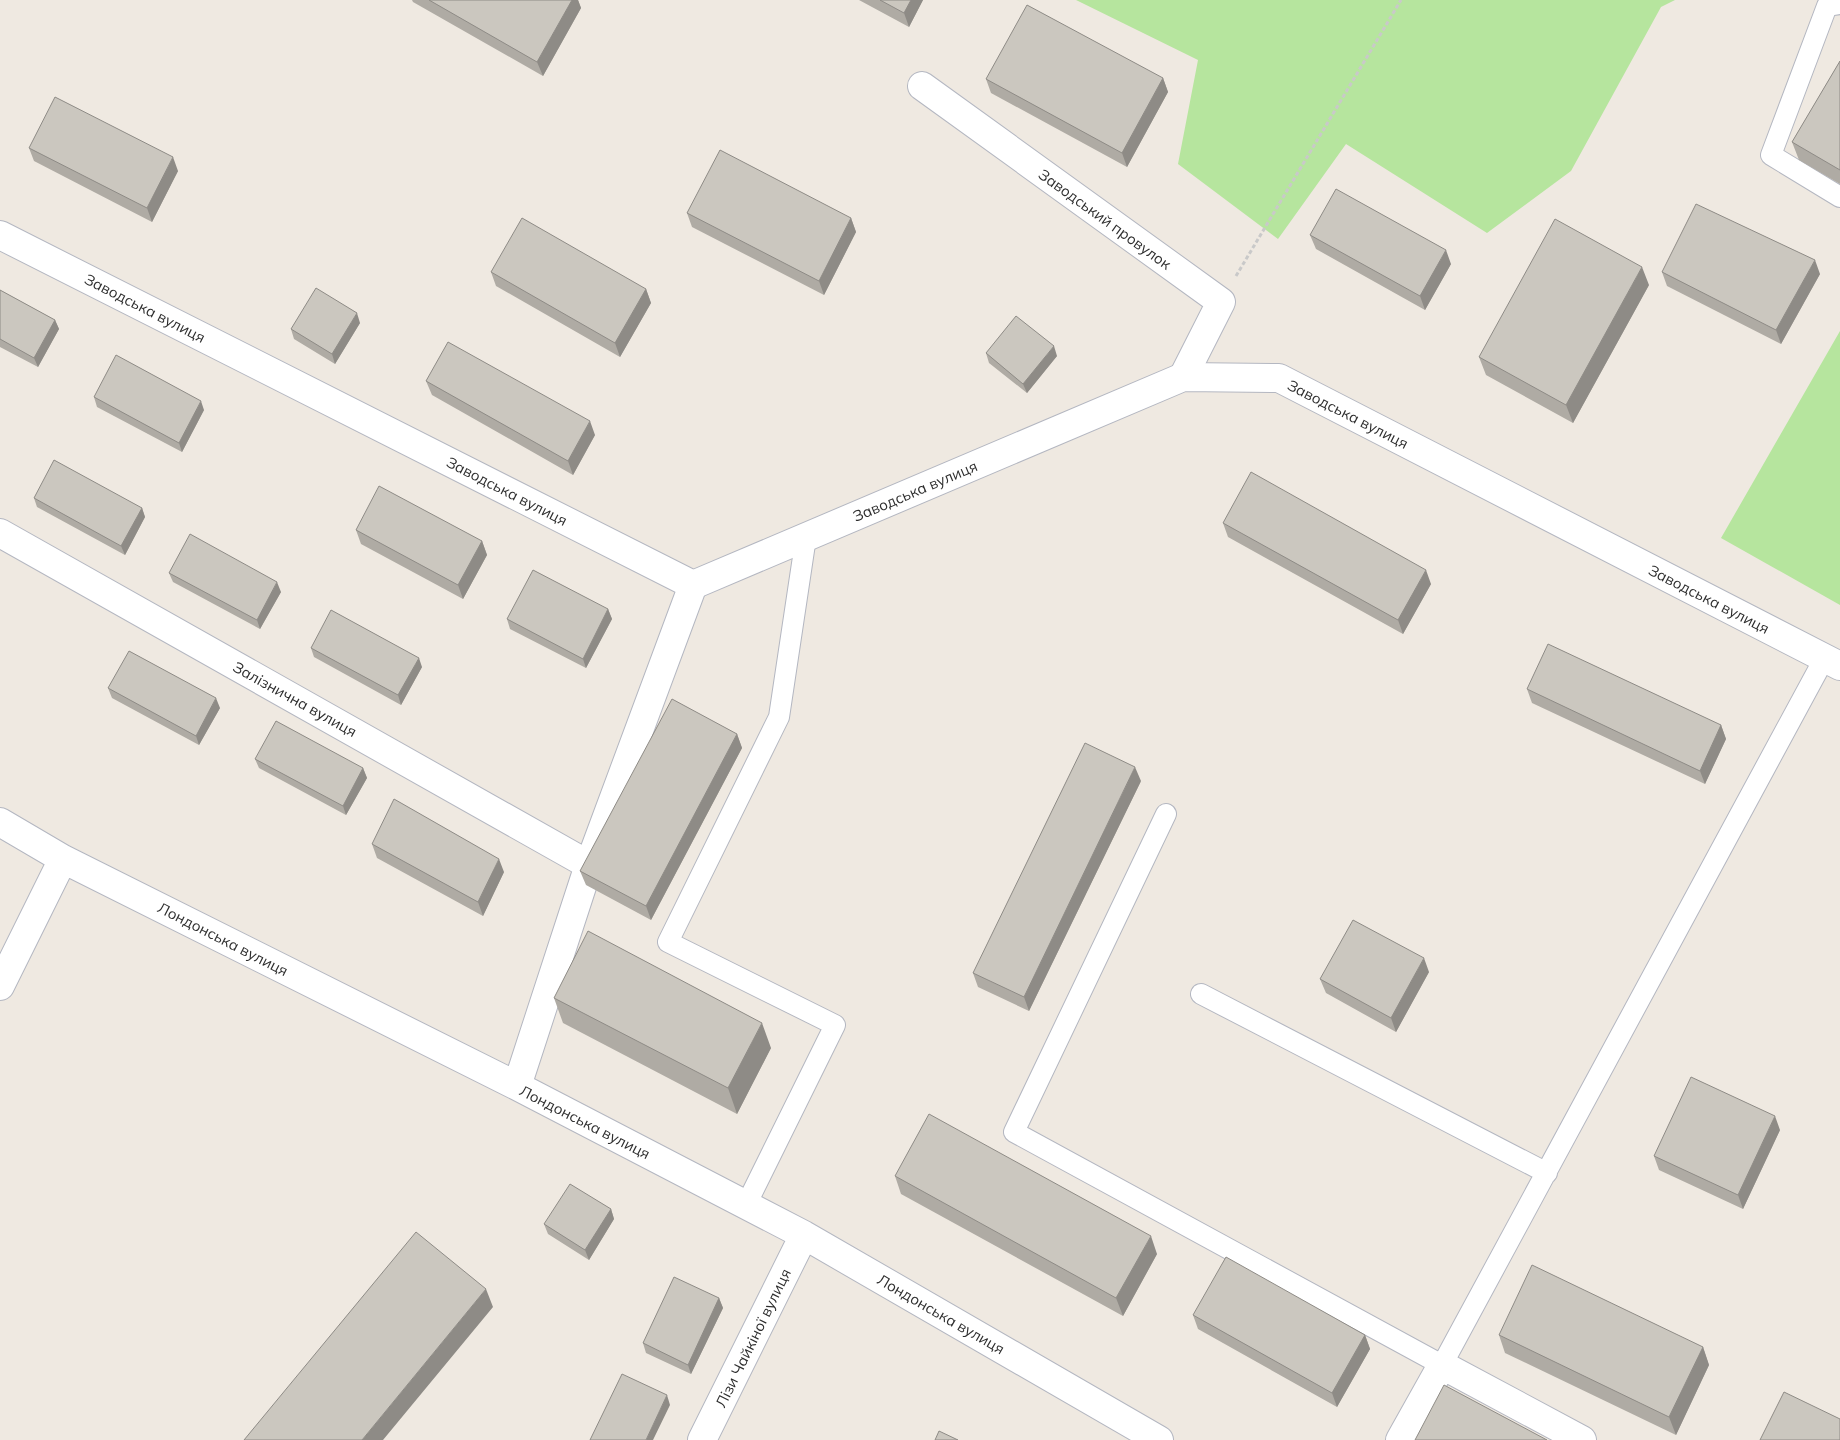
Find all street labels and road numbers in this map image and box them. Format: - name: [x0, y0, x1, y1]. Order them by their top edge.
- street label: Заводський провулок: [1035, 165, 1176, 274]
- street label: Заводська вулиця: [81, 269, 209, 347]
- street label: Заводська вулиця: [1284, 375, 1412, 453]
- street label: Заводська вулиця: [443, 452, 571, 530]
- street label: Заводська вулиця: [850, 456, 980, 526]
- street label: Заводська вулиця: [1645, 560, 1773, 638]
- street label: Залізнична вулиця: [230, 657, 360, 741]
- street label: Лондонська вулиця: [155, 898, 291, 980]
- street label: Лондонська вулиця: [517, 1081, 653, 1163]
- street label: Лізи Чайкіної вулиця: [711, 1265, 795, 1411]
- street label: Лондонська вулиця: [874, 1270, 1008, 1358]

